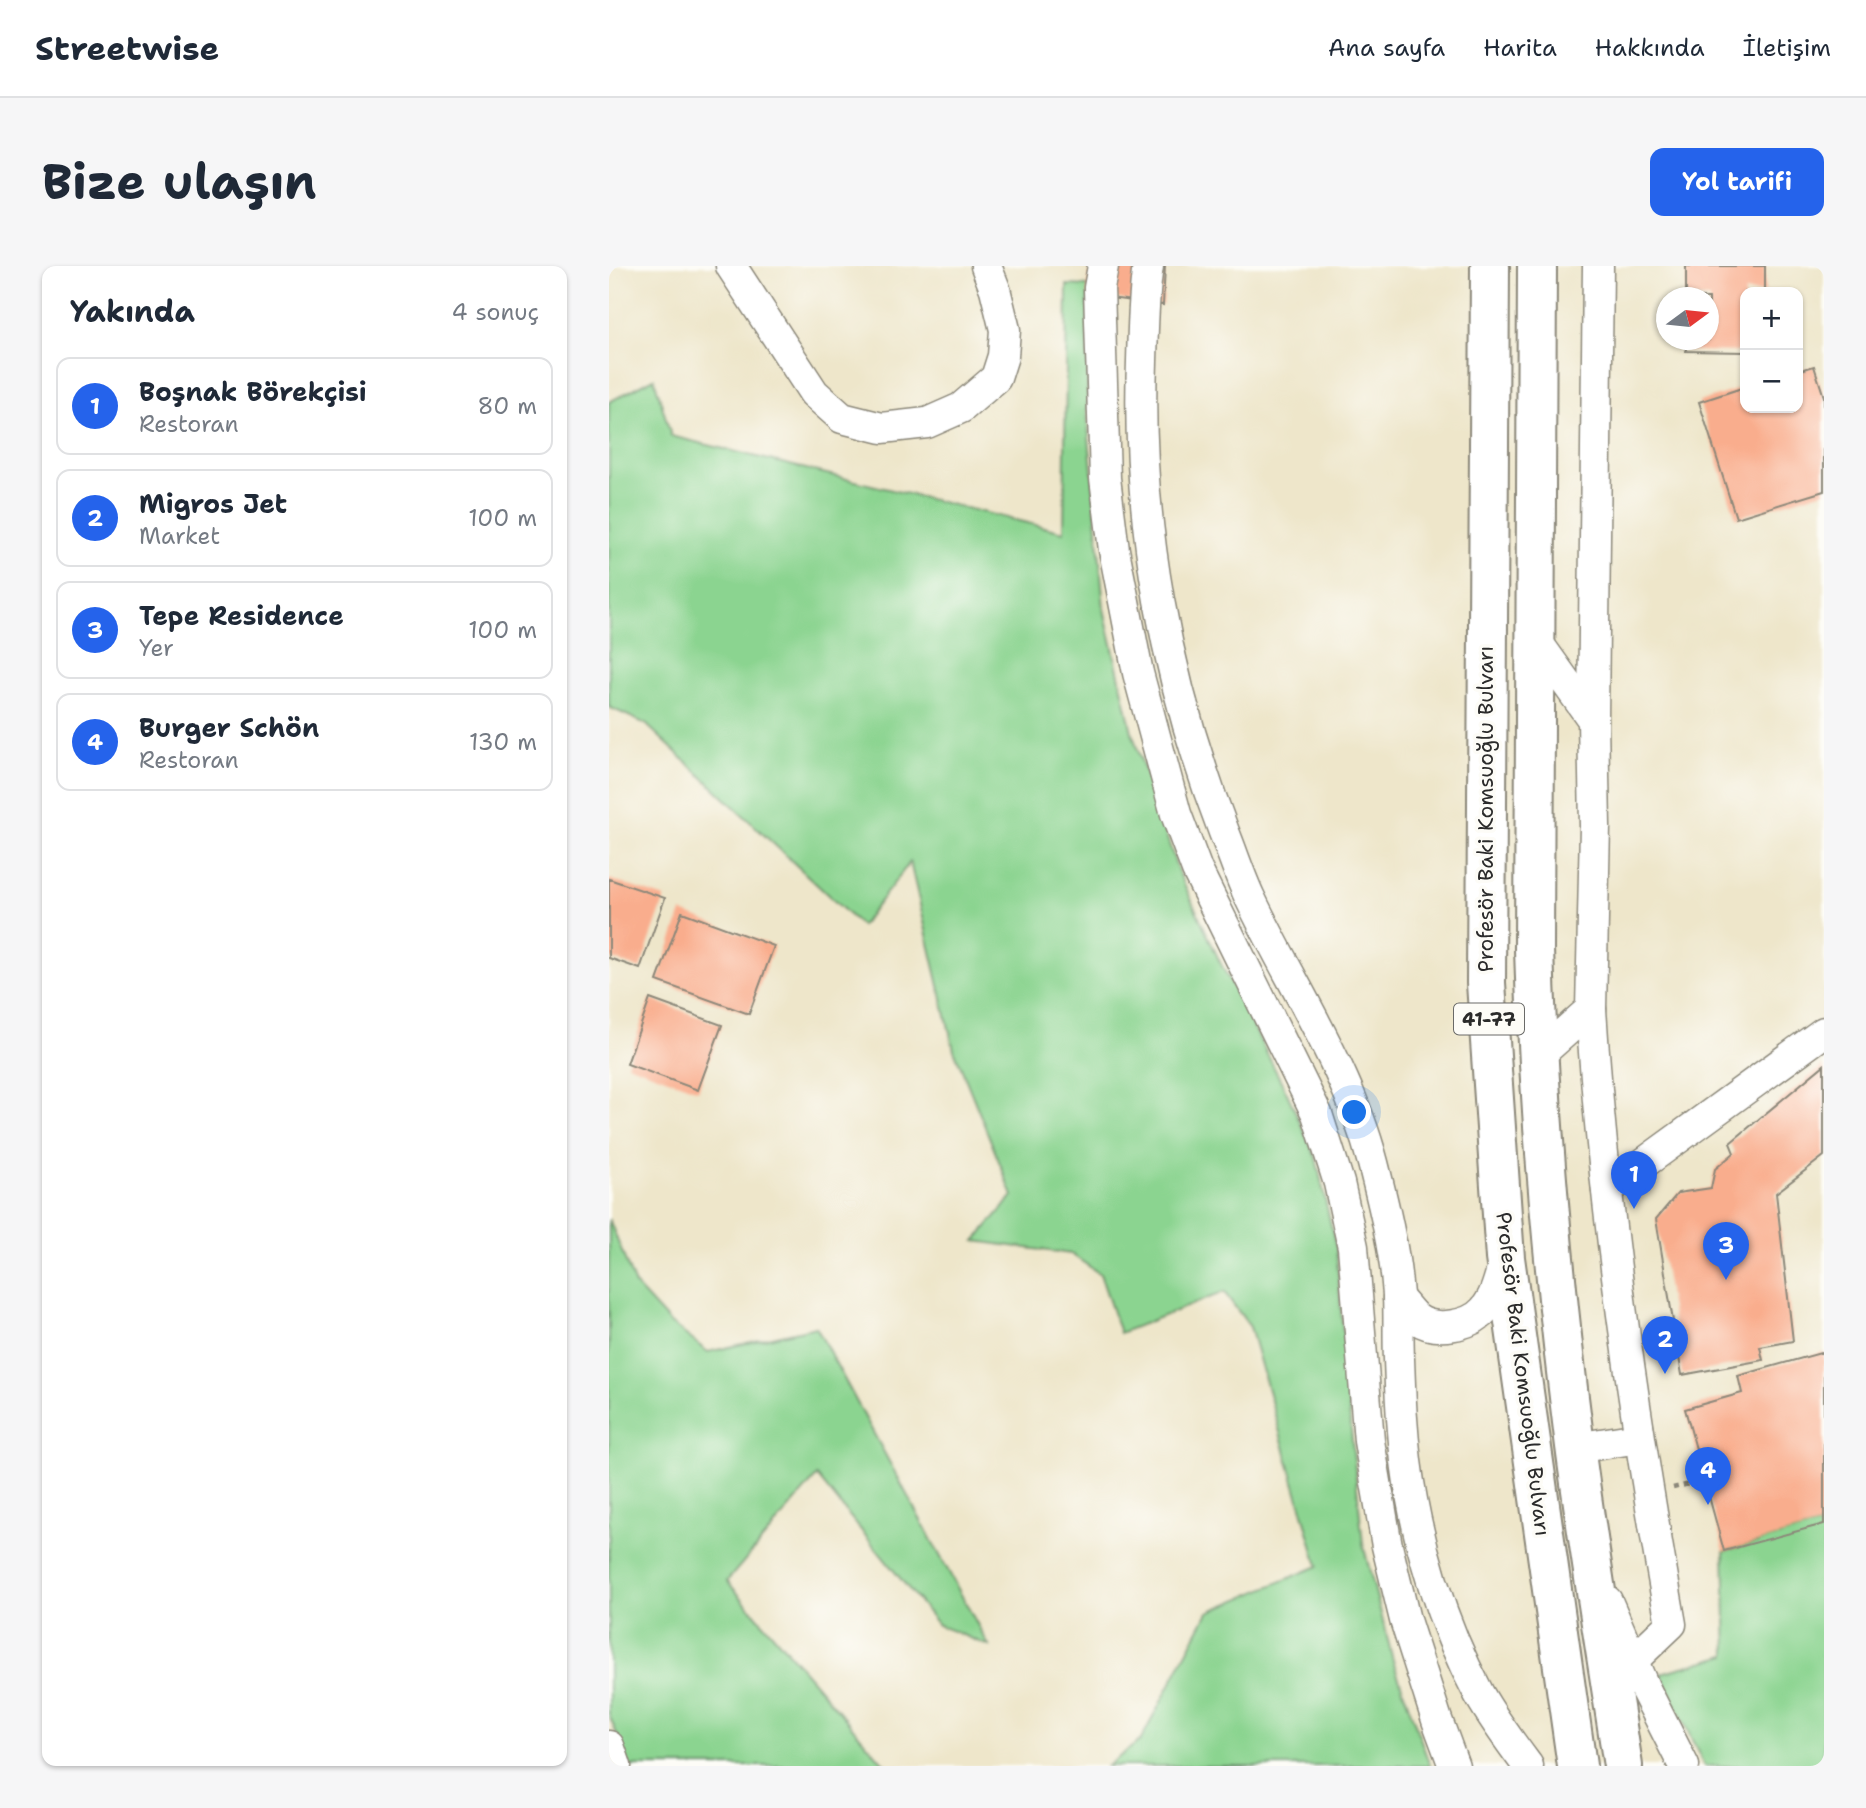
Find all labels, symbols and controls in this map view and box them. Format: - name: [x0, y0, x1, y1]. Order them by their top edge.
- text: Streetwise: [35, 26, 219, 71]
- text: Ana sayfa: [1328, 32, 1445, 64]
- text: Harita: [1483, 32, 1557, 64]
- text: Hakkında: [1595, 32, 1705, 64]
- text: İletişim: [1743, 32, 1831, 64]
- button: Yol tarifi: [1650, 148, 1824, 216]
- text: Bize ulaşın: [42, 149, 317, 215]
- north arrow: [1656, 287, 1719, 350]
- map controls: [1740, 287, 1803, 413]
- button: +: [1740, 287, 1803, 350]
- text: Yakında: [70, 291, 195, 332]
- text: 4 sonuç: [452, 297, 539, 327]
- button: −: [1740, 350, 1803, 413]
- text: Boşnak Börekçisi: [139, 374, 367, 409]
- text: 1: [90, 391, 100, 421]
- text: 80 m: [478, 391, 537, 421]
- text: Restoran: [139, 409, 239, 439]
- text: Migros Jet: [139, 486, 287, 521]
- text: 2: [87, 503, 103, 533]
- text: 100 m: [468, 503, 537, 533]
- text: Market: [139, 521, 220, 551]
- text: Tepe Residence: [139, 598, 344, 633]
- text: 3: [87, 615, 103, 645]
- text: 100 m: [468, 615, 537, 645]
- text: Yer: [139, 633, 174, 663]
- street label: Profesör Baki Komsuoğlu Bulvarı: [1472, 646, 1500, 972]
- text: Burger Schön: [139, 710, 319, 745]
- text: 4: [87, 727, 103, 757]
- text: 130 m: [469, 727, 537, 757]
- text: Restoran: [139, 745, 239, 775]
- road number: 41-77: [1454, 1004, 1524, 1034]
- your location: [1337, 1095, 1371, 1129]
- pin: 1: [1611, 1151, 1657, 1209]
- street label: Profesör Baki Komsuoğlu Bulvarı: [1489, 1210, 1557, 1538]
- pin: 3: [1703, 1222, 1749, 1280]
- pin: 2: [1642, 1316, 1688, 1374]
- pin: 4: [1685, 1447, 1731, 1505]

